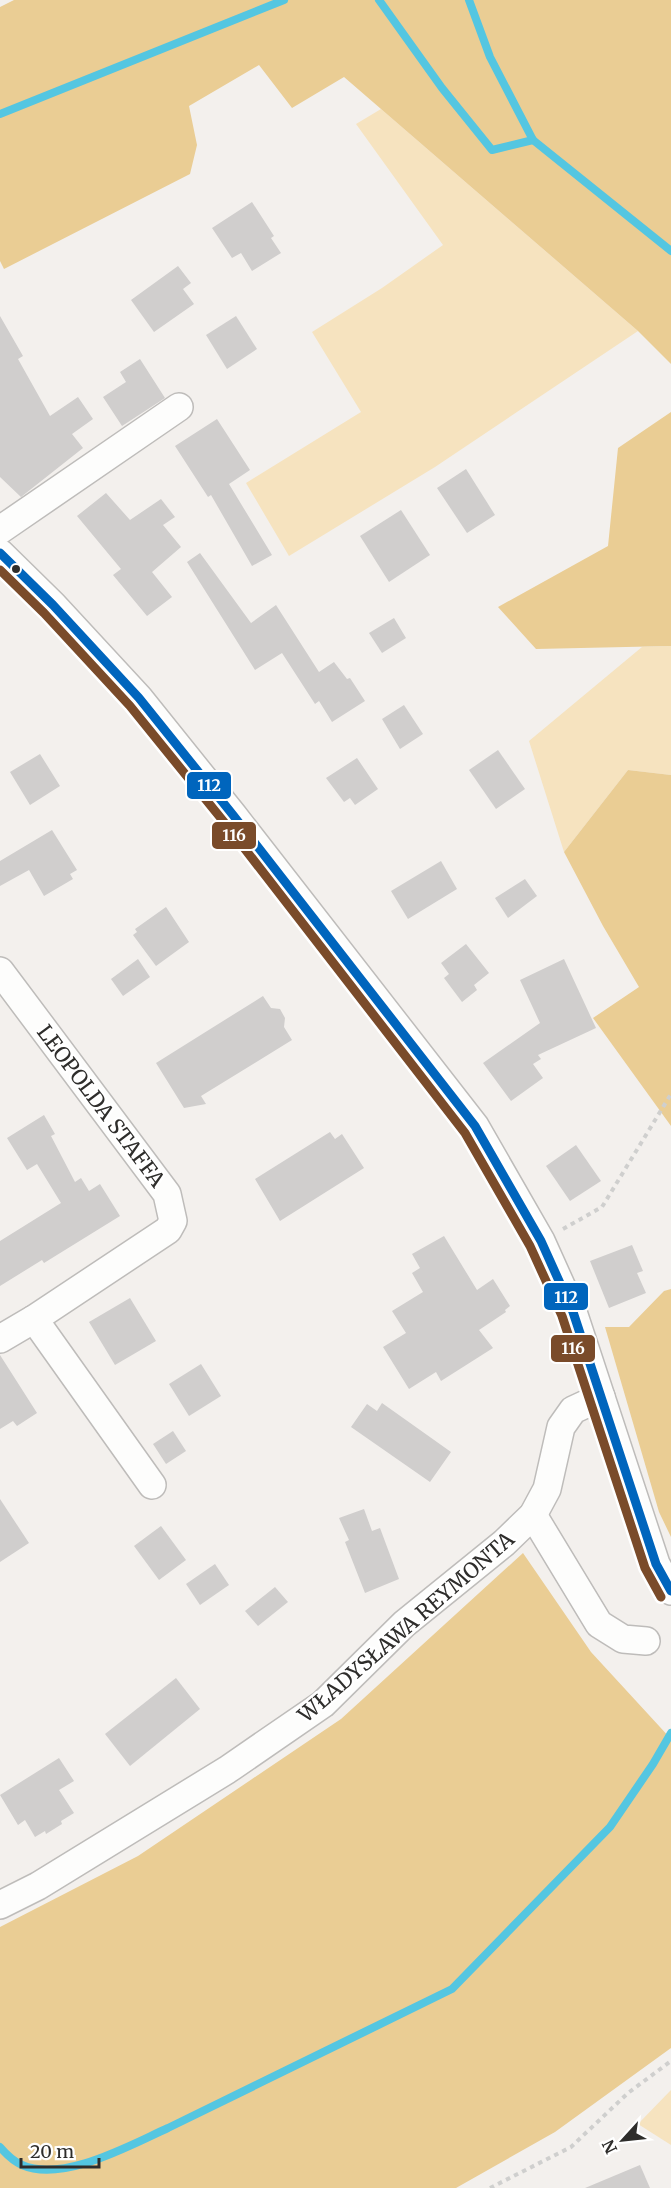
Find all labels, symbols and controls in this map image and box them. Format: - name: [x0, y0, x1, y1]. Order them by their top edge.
- unlabelled marker: [10, 563, 22, 575]
- line badge: 112: [186, 771, 232, 800]
- text: 112: [197, 775, 221, 795]
- line badge: 116: [211, 821, 257, 850]
- text: 116: [222, 825, 246, 845]
- street label: LEOPOLDA STAFFA: [31, 1019, 171, 1193]
- line badge: 112: [543, 1282, 589, 1311]
- text: 112: [554, 1287, 578, 1307]
- line badge: 116: [550, 1334, 596, 1363]
- text: 116: [561, 1338, 585, 1358]
- street label: WŁADYSŁAWA REYMONTA: [292, 1526, 520, 1729]
- north arrow: [593, 2110, 653, 2170]
- scale bar: [21, 2131, 99, 2169]
- text: N: [598, 2136, 621, 2157]
- text: 20 m: [30, 2140, 74, 2163]

